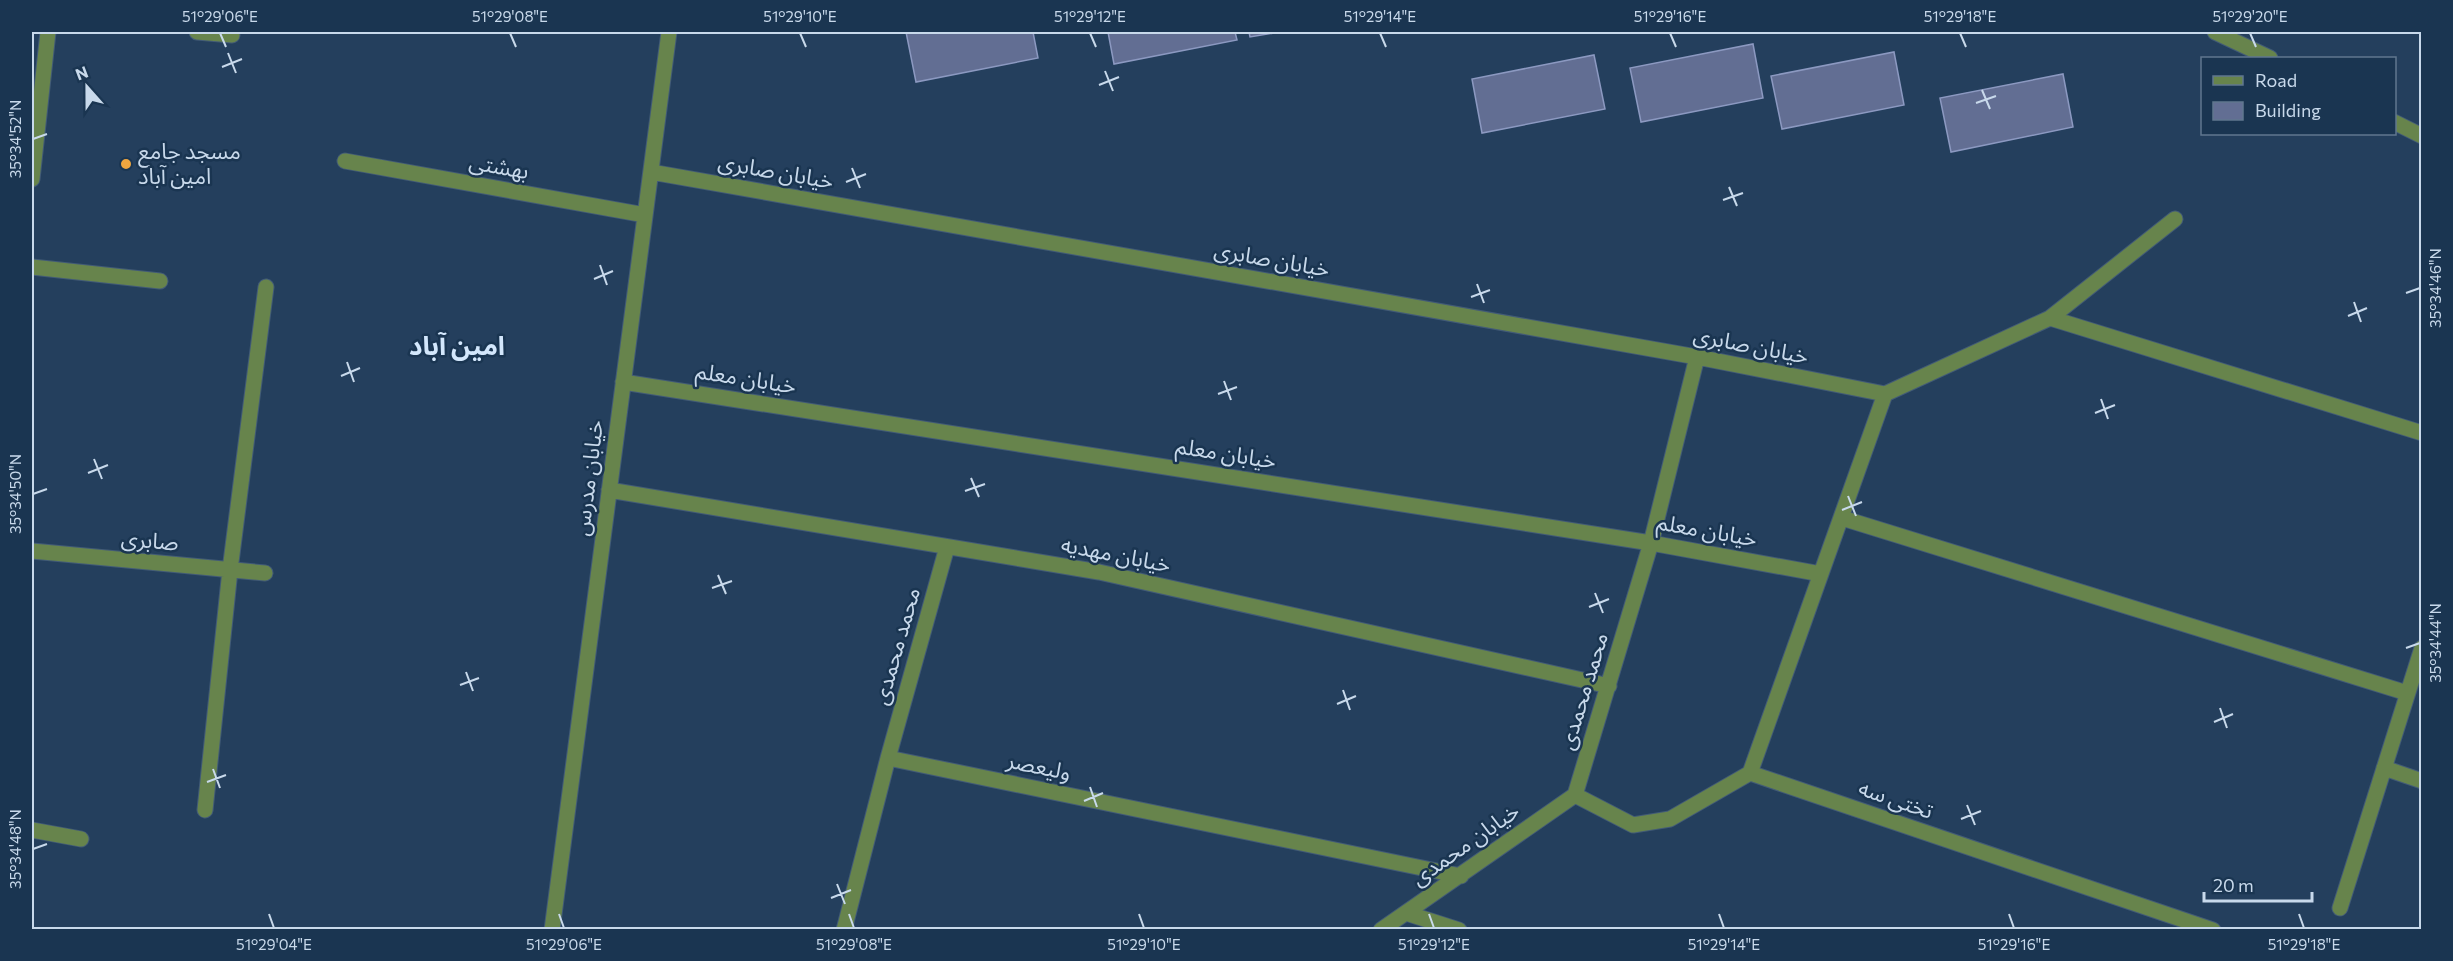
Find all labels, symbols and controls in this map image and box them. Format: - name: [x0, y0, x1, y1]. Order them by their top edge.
- text: 51°29'06"E: [182, 7, 258, 25]
- text: 51°29'08"E: [472, 7, 548, 25]
- text: 51°29'10"E: [763, 7, 837, 25]
- text: 51°29'12"E: [1054, 7, 1126, 25]
- text: 51°29'14"E: [1344, 7, 1416, 25]
- text: 51°29'16"E: [1634, 7, 1706, 25]
- text: 51°29'18"E: [1924, 7, 1996, 25]
- text: 51°29'20"E: [2212, 7, 2288, 25]
- north arrow: [57, 57, 117, 117]
- legend: [2201, 57, 2396, 135]
- text: N: [72, 62, 90, 84]
- text: Road: [2255, 69, 2297, 91]
- text: Building: [2255, 99, 2321, 121]
- text: 35°34'52"N: [6, 100, 24, 178]
- place label: مسجد جامع امین آباد: [138, 137, 241, 189]
- street label: بهشتی: [467, 147, 531, 184]
- street label: خیابان صابری: [716, 147, 836, 194]
- marker: مسجد جامع امین آباد: [119, 157, 133, 171]
- street label: خیابان صابری: [1212, 235, 1332, 282]
- text: 35°34'46"N: [2426, 248, 2444, 328]
- street label: خیابان صابری: [1691, 320, 1811, 369]
- district label: امین آباد: [409, 329, 505, 361]
- street label: خیابان معلم: [693, 356, 798, 403]
- street label: خیابان مدرس: [567, 418, 609, 537]
- street label: خیابان معلم: [1173, 431, 1278, 478]
- text: 35°34'50"N: [6, 454, 24, 534]
- street label: خیابان معلم: [1654, 507, 1759, 556]
- street label: صابری: [120, 524, 180, 555]
- street label: خیابان مهدیه: [1059, 530, 1173, 577]
- street label: محمد محمدی: [866, 584, 925, 708]
- text: 35°34'44"N: [2426, 603, 2444, 683]
- street label: محمد محمدی: [1552, 629, 1613, 753]
- street label: ولیعصر: [1004, 745, 1074, 785]
- street label: تختی سه: [1855, 773, 1937, 824]
- street label: خیابان محمدی: [1405, 796, 1524, 891]
- text: 35°34'48"N: [6, 809, 24, 889]
- scale bar: [2204, 865, 2312, 903]
- text: 20 m: [2213, 874, 2254, 896]
- text: 51°29'04"E: [236, 935, 312, 953]
- text: 51°29'06"E: [526, 935, 602, 953]
- text: 51°29'08"E: [816, 935, 892, 953]
- text: 51°29'10"E: [1107, 935, 1181, 953]
- text: 51°29'12"E: [1398, 935, 1470, 953]
- text: 51°29'14"E: [1688, 935, 1760, 953]
- text: 51°29'16"E: [1978, 935, 2050, 953]
- text: 51°29'18"E: [2268, 935, 2340, 953]

